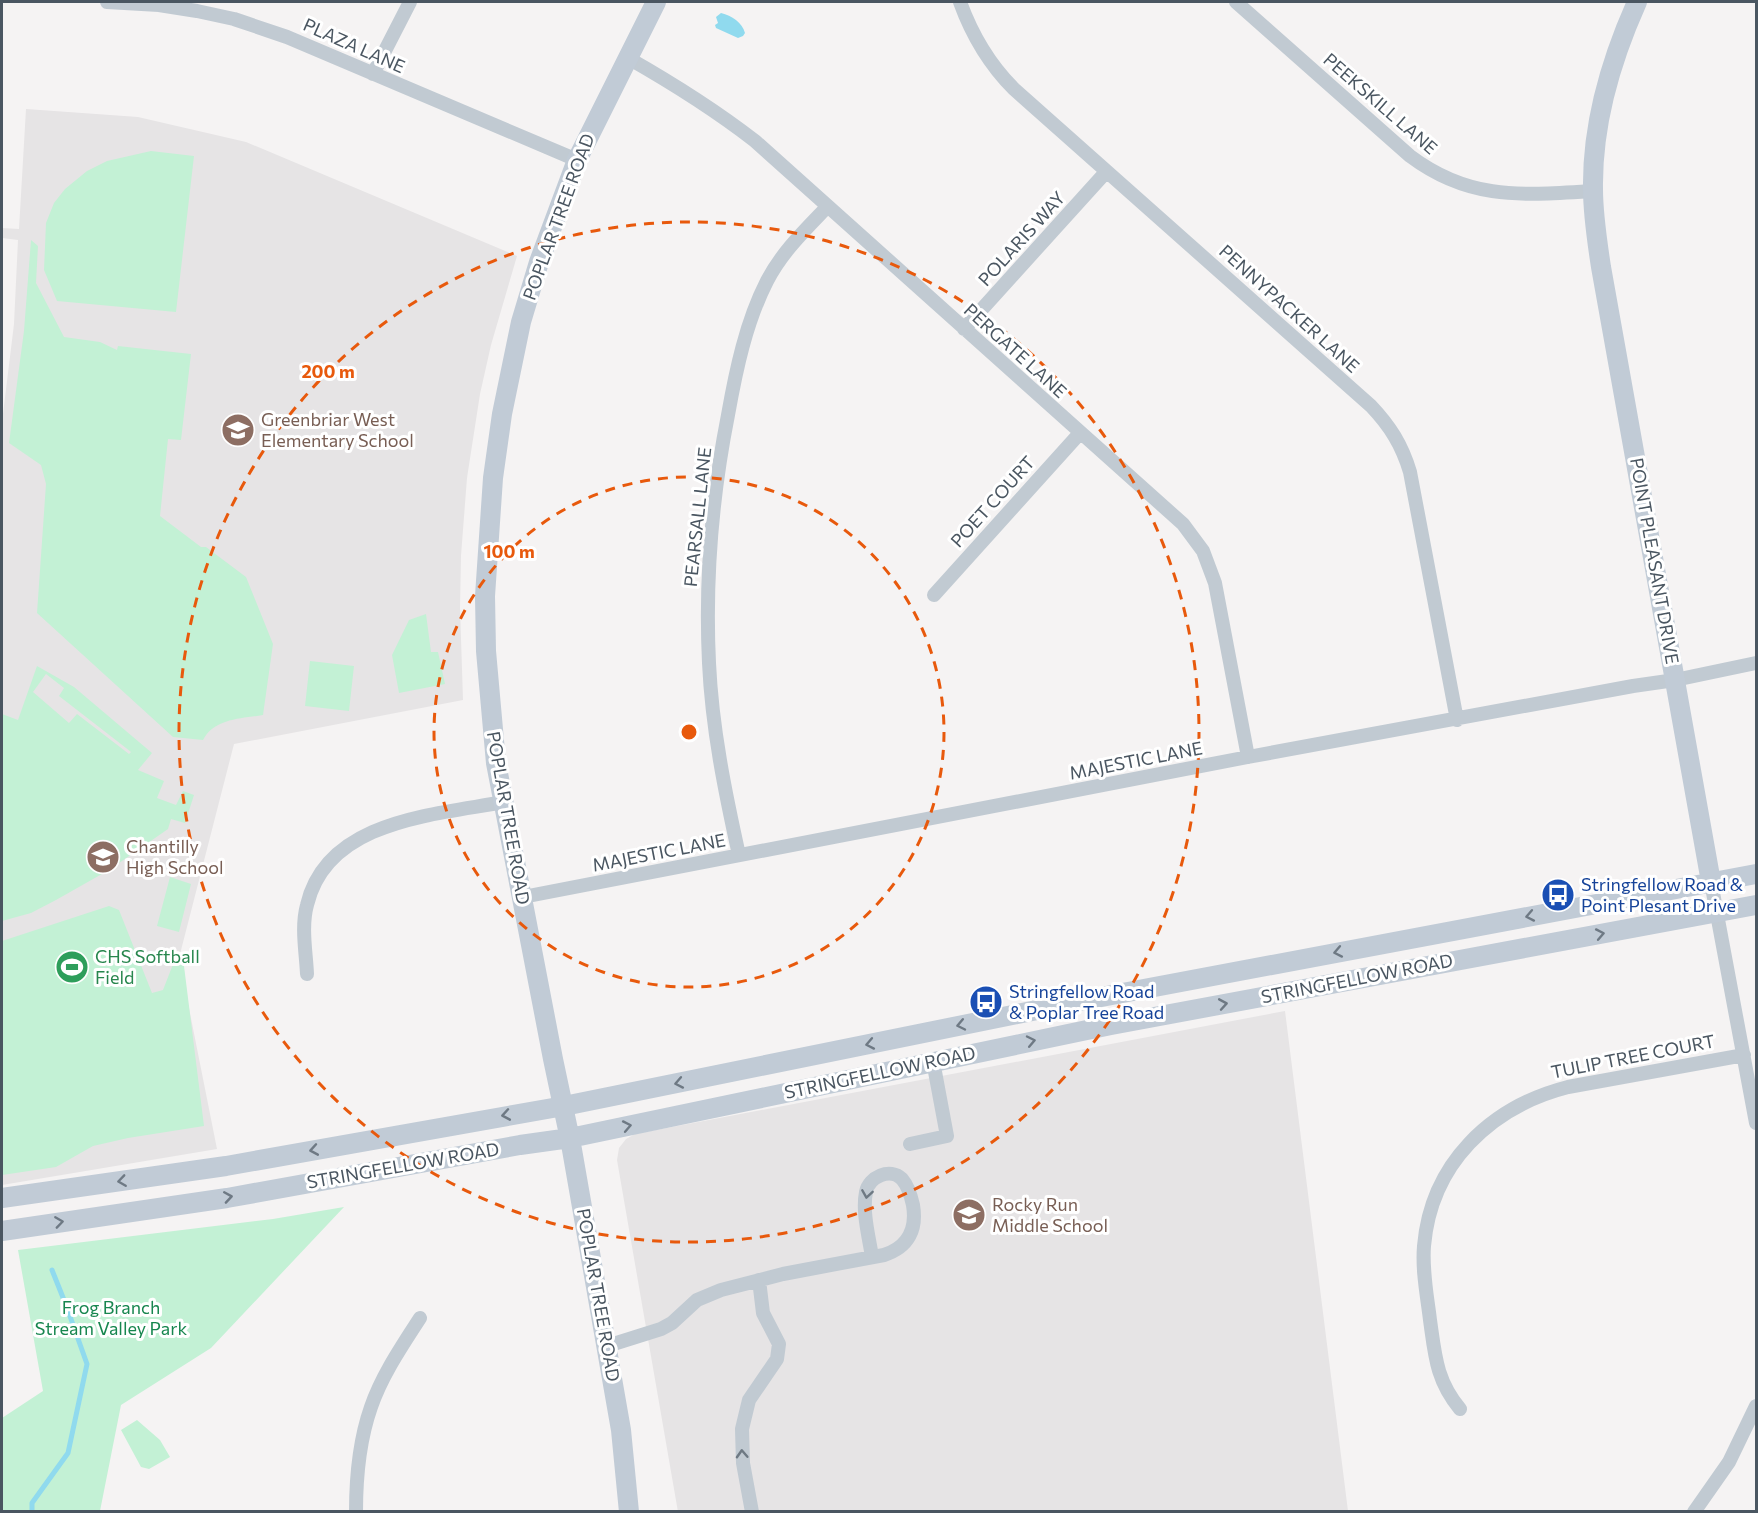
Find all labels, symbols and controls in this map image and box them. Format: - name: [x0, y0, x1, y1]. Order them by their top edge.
- street label: PLAZA LANE: [300, 13, 409, 77]
- street label: PEEKSKILL LANE: [1319, 48, 1442, 159]
- street label: POPLAR TREE ROAD: [518, 130, 598, 303]
- street label: POLARIS WAY: [973, 186, 1070, 290]
- street label: PENNYPACKER LANE: [1215, 240, 1364, 377]
- street label: PERGATE LANE: [960, 298, 1072, 402]
- text: 200 m: [301, 360, 355, 382]
- place label: Greenbriar West Elementary School: [261, 408, 414, 451]
- school or university icon: Greenbriar West Elementary School: [220, 412, 256, 448]
- street label: PEARSALL LANE: [679, 446, 715, 588]
- street label: POET COURT: [946, 451, 1039, 551]
- street label: POINT PLEASANT DRIVE: [1626, 456, 1684, 666]
- text: 100 m: [483, 540, 535, 562]
- centre of rings: [679, 722, 699, 742]
- street label: POPLAR TREE ROAD: [483, 729, 535, 906]
- street label: MAJESTIC LANE: [1067, 736, 1204, 784]
- street label: MAJESTIC LANE: [590, 828, 727, 876]
- place label: Chantilly High School: [126, 835, 224, 878]
- school or university icon: Chantilly High School: [85, 839, 121, 875]
- place label: Stringfellow Road & Point Plesant Drive: [1581, 873, 1743, 916]
- bus stop icon: Stringfellow Road & Point Plesant Drive: [1540, 877, 1576, 913]
- one-way arrow: [1525, 909, 1535, 922]
- one-way arrow: [1595, 928, 1605, 941]
- place label: CHS Softball Field: [95, 945, 200, 988]
- one-way arrow: [1334, 945, 1344, 958]
- sports icon: CHS Softball Field: [54, 949, 90, 985]
- street label: STRINGFELLOW ROAD: [1259, 949, 1455, 1007]
- place label: Stringfellow Road & Poplar Tree Road: [1009, 980, 1164, 1023]
- bus stop icon: Stringfellow Road & Poplar Tree Road: [968, 984, 1004, 1020]
- one-way arrow: [1218, 998, 1228, 1011]
- one-way arrow: [957, 1018, 967, 1031]
- street label: TULIP TREE COURT: [1549, 1029, 1717, 1083]
- one-way arrow: [1026, 1035, 1036, 1048]
- one-way arrow: [865, 1037, 875, 1050]
- street label: STRINGFELLOW ROAD: [782, 1041, 977, 1103]
- one-way arrow: [674, 1076, 684, 1089]
- one-way arrow: [502, 1108, 512, 1121]
- one-way arrow: [622, 1120, 632, 1133]
- street label: STRINGFELLOW ROAD: [305, 1137, 501, 1193]
- one-way arrow: [310, 1143, 320, 1156]
- one-way arrow: [117, 1174, 127, 1186]
- one-way arrow: [861, 1190, 873, 1199]
- one-way arrow: [224, 1192, 233, 1204]
- place label: Rocky Run Middle School: [992, 1193, 1108, 1236]
- school or university icon: Rocky Run Middle School: [951, 1197, 987, 1233]
- street label: POPLAR TREE ROAD: [573, 1206, 625, 1383]
- one-way arrow: [55, 1217, 64, 1229]
- park label: Frog Branch Stream Valley Park: [35, 1296, 187, 1339]
- one-way arrow: [736, 1449, 749, 1458]

